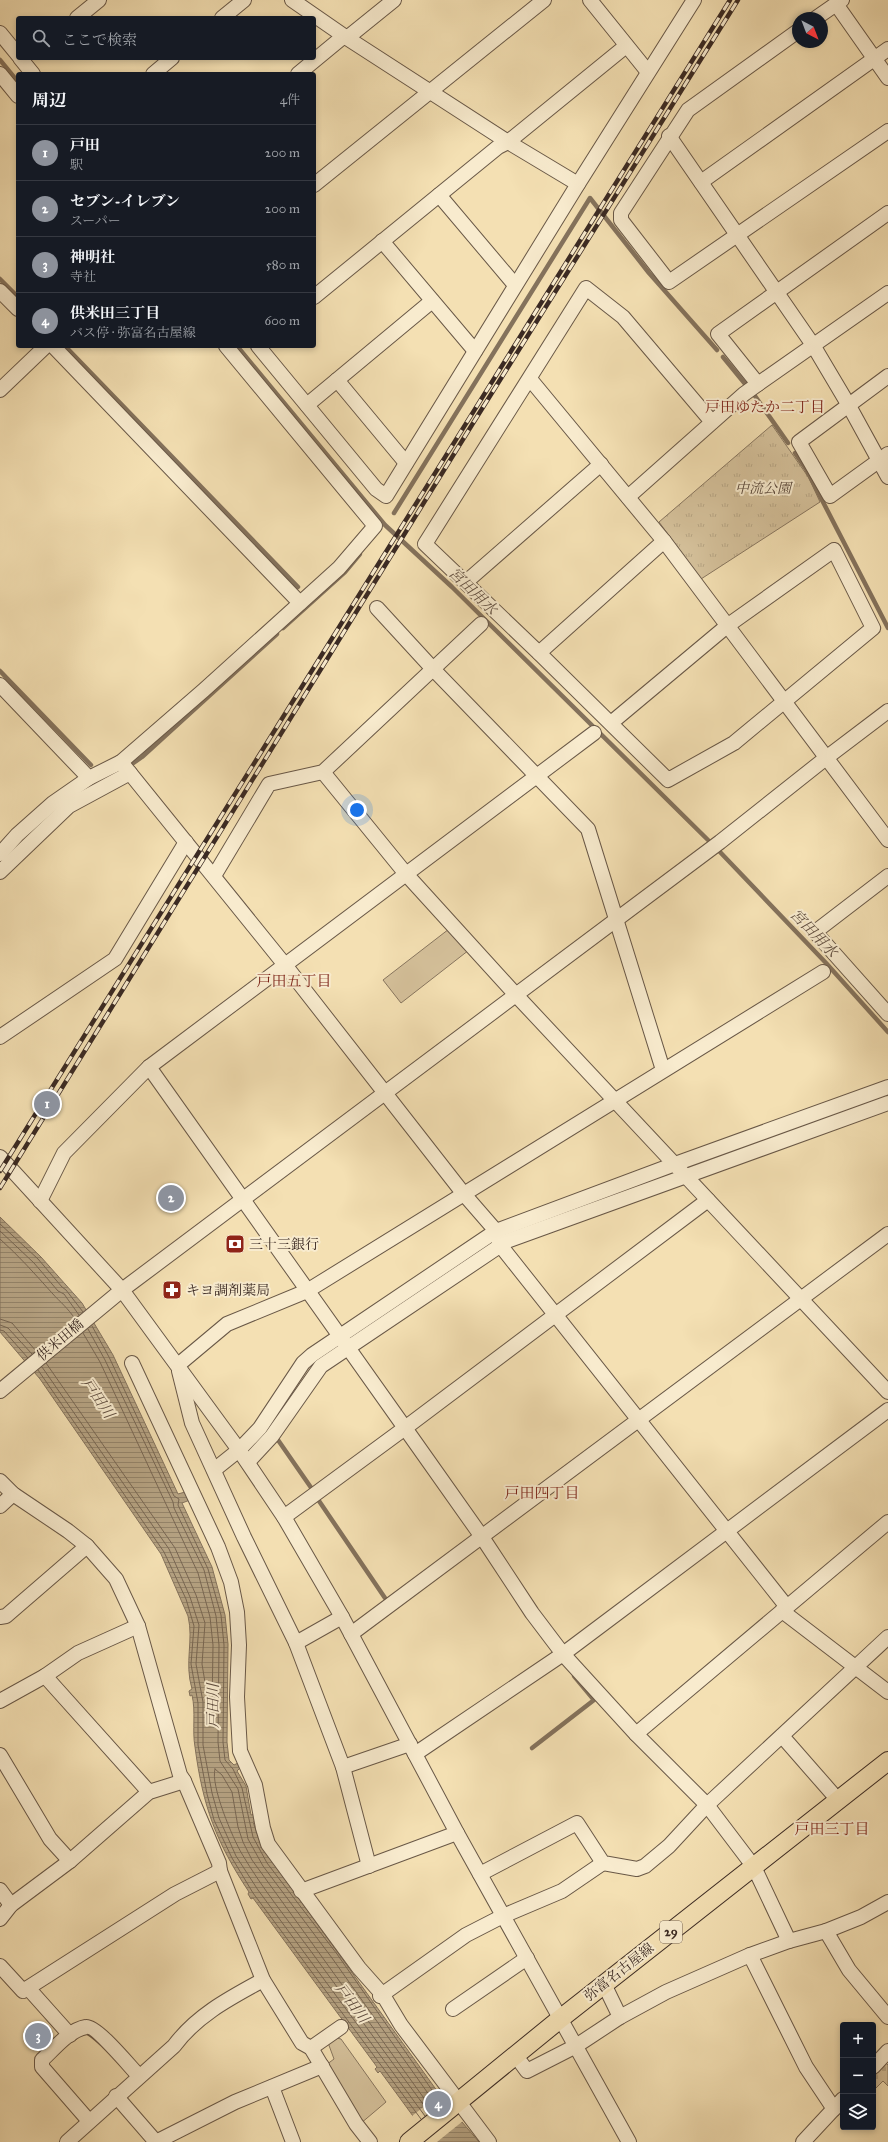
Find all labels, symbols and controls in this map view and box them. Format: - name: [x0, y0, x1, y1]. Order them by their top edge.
- north arrow: [792, 12, 828, 48]
- search box: [16, 16, 316, 60]
- icon: search: [30, 27, 52, 49]
- text: ここで検索: [62, 31, 137, 49]
- text: 周辺: [32, 90, 66, 111]
- text: 4件: [280, 92, 300, 108]
- text: 戸田: [70, 136, 100, 154]
- text: 1: [42, 145, 48, 161]
- text: 200 m: [265, 145, 300, 161]
- text: 駅: [70, 157, 83, 173]
- text: セブン-イレブン: [70, 192, 180, 210]
- text: 2: [42, 201, 48, 217]
- text: 200 m: [265, 201, 300, 217]
- text: スーパー: [70, 213, 121, 229]
- text: 神明社: [70, 248, 115, 266]
- text: 3: [42, 257, 48, 273]
- text: 580 m: [266, 257, 300, 273]
- text: 寺社: [70, 269, 96, 285]
- text: 供米田三丁目: [70, 304, 160, 322]
- text: 4: [41, 313, 49, 329]
- text: 600 m: [264, 313, 300, 329]
- text: バス停 · 弥富名古屋線: [70, 325, 195, 341]
- district label: 戸田ゆたか二丁目: [705, 398, 825, 416]
- park label: 中流公園: [735, 480, 793, 497]
- water label: 宮田用水: [445, 564, 502, 620]
- your location: [347, 800, 367, 820]
- water label: 宮田用水: [787, 905, 843, 962]
- district label: 戸田五丁目: [256, 972, 332, 990]
- pin: 1: [34, 1089, 60, 1119]
- pin: 2: [158, 1183, 184, 1213]
- bank icon: 三十三銀行: [224, 1233, 246, 1255]
- place label: 三十三銀行: [249, 1236, 319, 1253]
- pharmacy icon: キヨ調剤薬局: [161, 1279, 183, 1301]
- place label: キヨ調剤薬局: [186, 1282, 270, 1299]
- street label: 供米田橋: [33, 1315, 87, 1365]
- water label: 戸田川: [78, 1374, 119, 1423]
- district label: 戸田四丁目: [504, 1484, 580, 1502]
- water label: 戸田川: [204, 1682, 222, 1729]
- district label: 戸田三丁目: [794, 1820, 870, 1838]
- road number: 29: [660, 1921, 682, 1943]
- street label: 弥富名古屋線: [581, 1939, 657, 2005]
- water label: 戸田川: [331, 1980, 374, 2028]
- pin: 3: [25, 2021, 51, 2051]
- map controls: [840, 2022, 876, 2130]
- button: +: [840, 2022, 876, 2058]
- button: −: [840, 2058, 876, 2094]
- pin: 4: [425, 2089, 451, 2119]
- button: layers: [840, 2094, 876, 2130]

